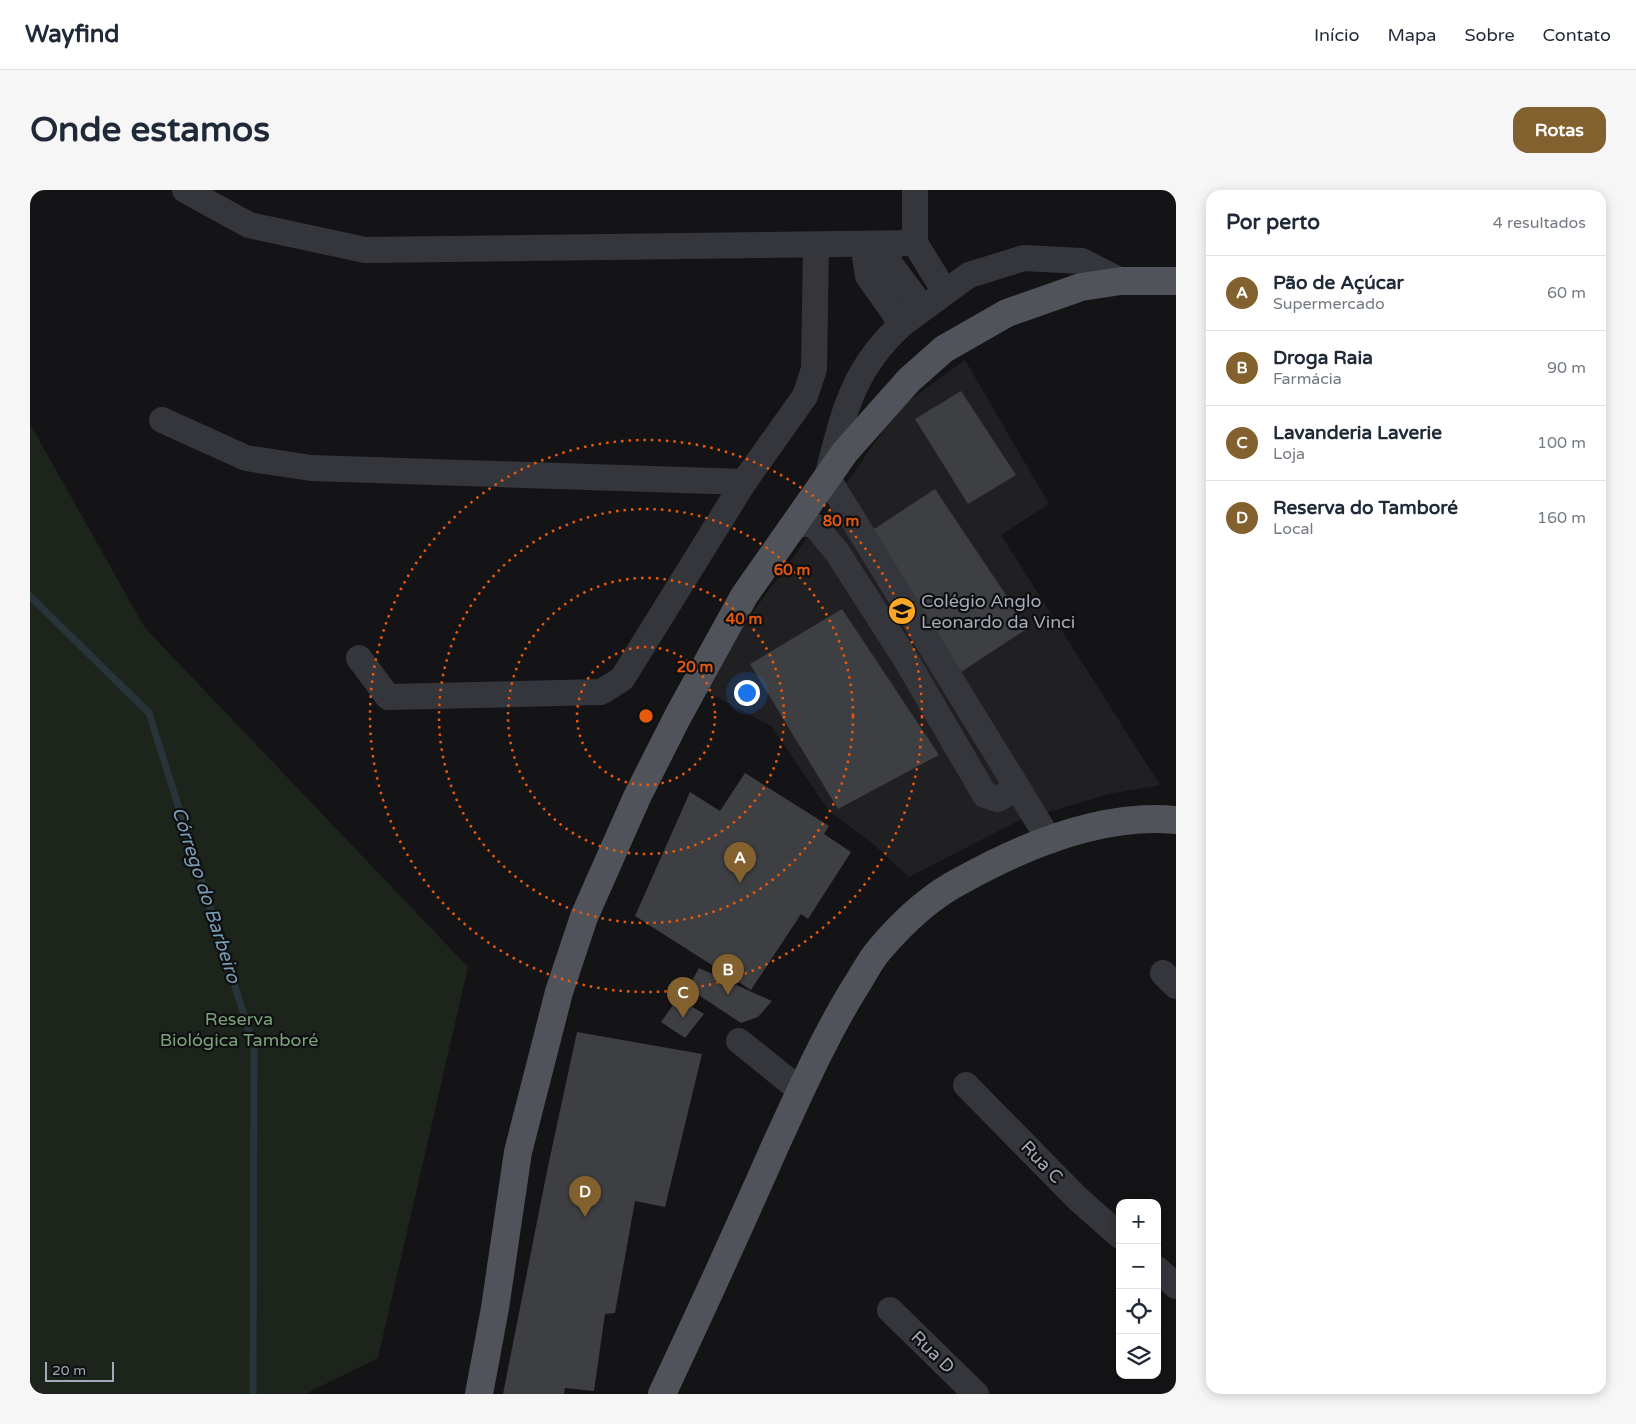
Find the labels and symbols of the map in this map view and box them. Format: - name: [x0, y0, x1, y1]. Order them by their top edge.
- text: 80 m: [823, 512, 859, 530]
- text: 60 m: [774, 561, 810, 579]
- place label: Colégio Anglo Leonardo da Vinci: [921, 590, 1075, 633]
- school or university icon: Colégio Anglo Leonardo da Vinci: [887, 596, 917, 626]
- text: 40 m: [726, 610, 762, 628]
- text: 20 m: [677, 658, 713, 676]
- your location: [734, 680, 760, 706]
- centre of rings: [637, 707, 655, 725]
- water label: Córrego do Barbeiro: [167, 804, 245, 987]
- pin: A: [724, 842, 756, 883]
- pin: B: [712, 954, 744, 995]
- pin: C: [667, 977, 699, 1018]
- park label: Reserva Biológica Tamboré: [160, 1008, 318, 1051]
- street label: Rua C: [1016, 1136, 1068, 1188]
- pin: D: [569, 1176, 601, 1217]
- street label: Rua D: [907, 1326, 959, 1378]
- scale bar: [45, 1359, 114, 1382]

